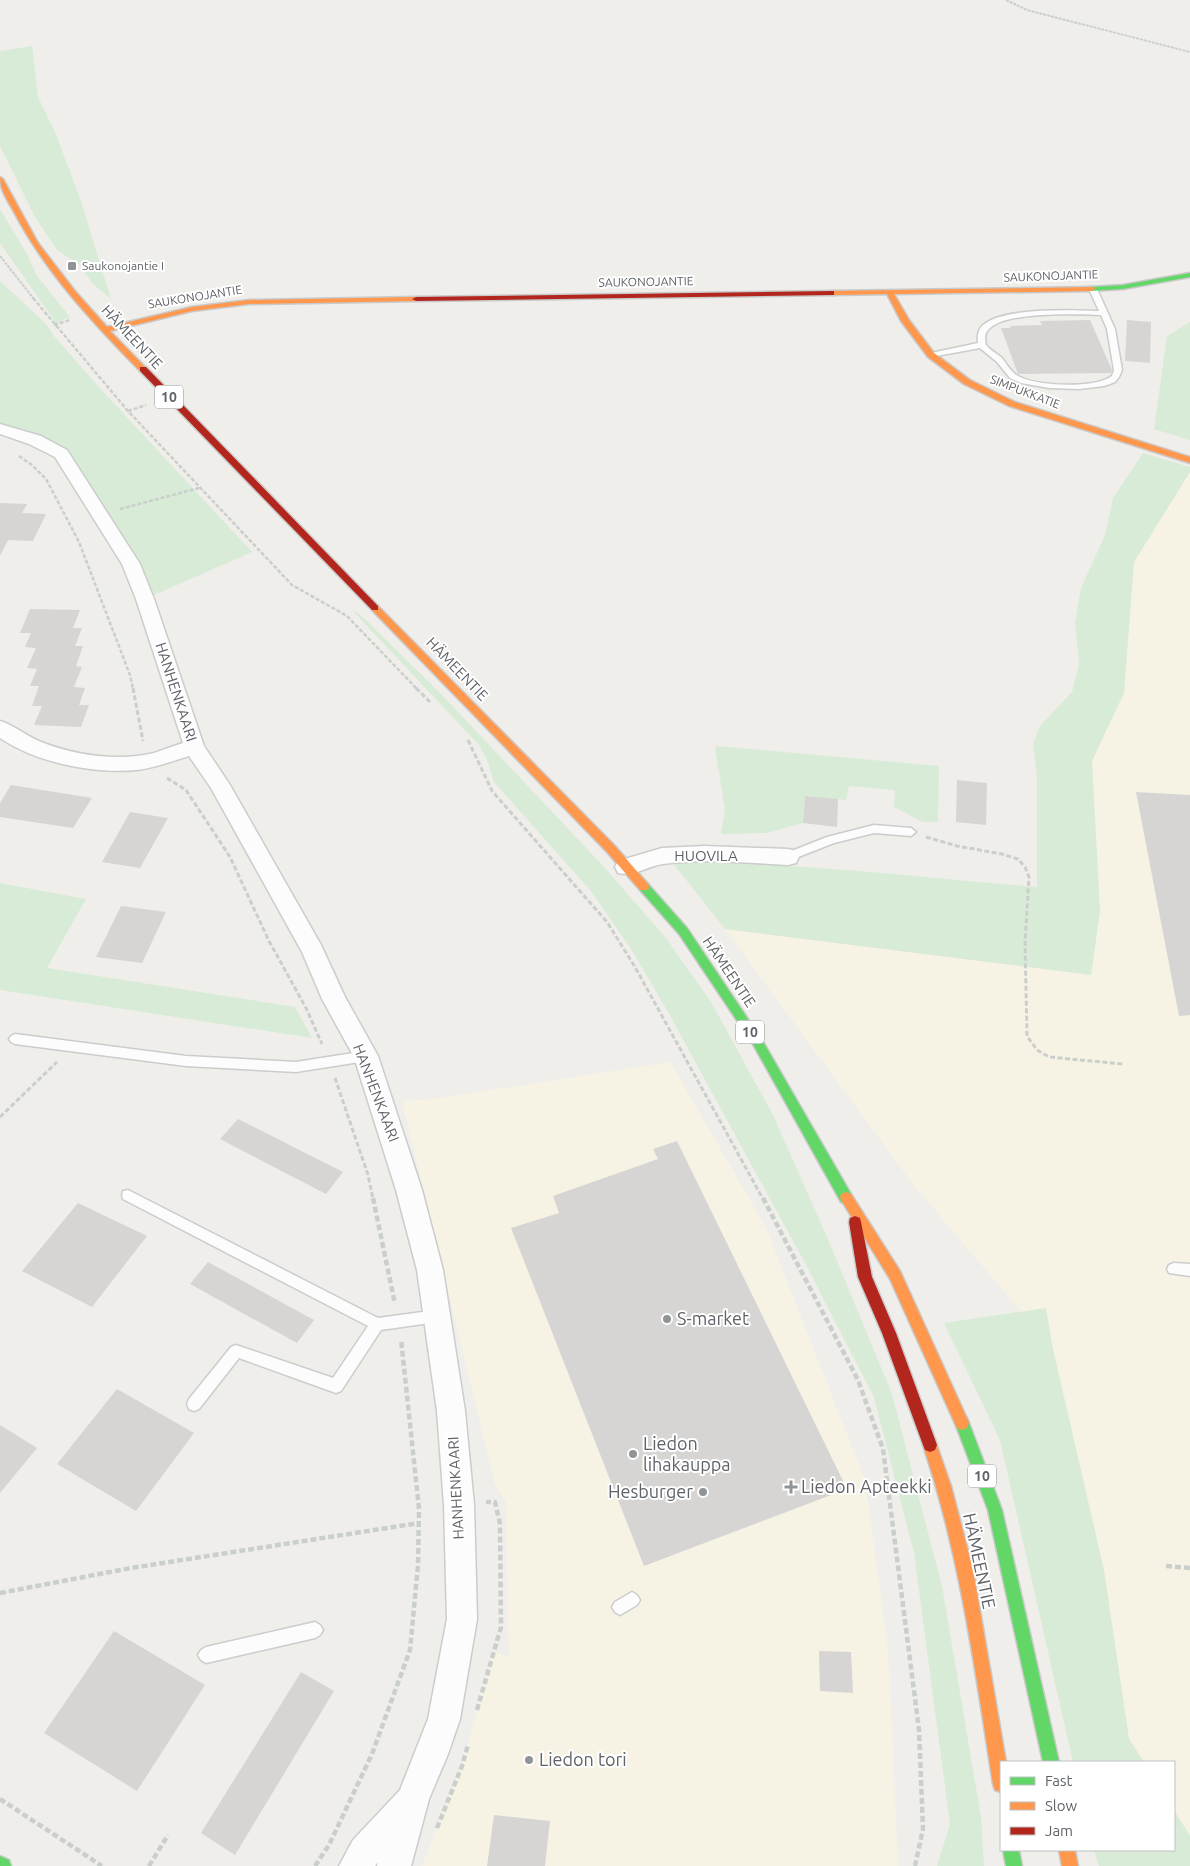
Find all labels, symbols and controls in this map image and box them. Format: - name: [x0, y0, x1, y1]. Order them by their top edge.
- place label: Saukonojantie I: [82, 259, 164, 272]
- marker: Saukonojantie I: [66, 260, 78, 272]
- street label: SAUKONOJANTIE: [1003, 267, 1099, 284]
- street label: SAUKONOJANTIE: [598, 274, 694, 289]
- street label: SAUKONOJANTIE: [147, 283, 243, 310]
- street label: HÄMEENTIE: [98, 301, 166, 372]
- street label: SIMPUKKATIE: [988, 372, 1062, 411]
- road number: 10: [155, 386, 183, 408]
- street label: HÄMEENTIE: [423, 633, 492, 704]
- street label: HANHENKAARI: [152, 640, 201, 744]
- street label: HUOVILA: [674, 847, 738, 864]
- street label: HÄMEENTIE: [700, 933, 759, 1010]
- road number: 10: [736, 1020, 764, 1044]
- street label: HANHENKAARI: [350, 1042, 403, 1144]
- place label: S-market: [677, 1308, 749, 1328]
- marker: S-market: [661, 1313, 673, 1325]
- place label: Liedon lihakauppa: [643, 1433, 731, 1474]
- street label: HANHENKAARI: [444, 1436, 467, 1540]
- marker: Liedon lihakauppa: [627, 1448, 639, 1460]
- road number: 10: [968, 1464, 996, 1488]
- place label: Liedon Apteekki: [801, 1476, 932, 1496]
- place label: Hesburger: [608, 1481, 693, 1501]
- marker: Liedon Apteekki: [785, 1481, 797, 1493]
- marker: Hesburger: [697, 1486, 709, 1498]
- street label: HÄMEENTIE: [960, 1511, 1000, 1611]
- place label: Liedon tori: [539, 1749, 627, 1769]
- marker: Liedon tori: [523, 1754, 535, 1766]
- legend: [1000, 1761, 1175, 1851]
- text: Fast: [1045, 1772, 1073, 1789]
- text: Slow: [1045, 1797, 1078, 1814]
- text: Jam: [1045, 1822, 1073, 1839]

